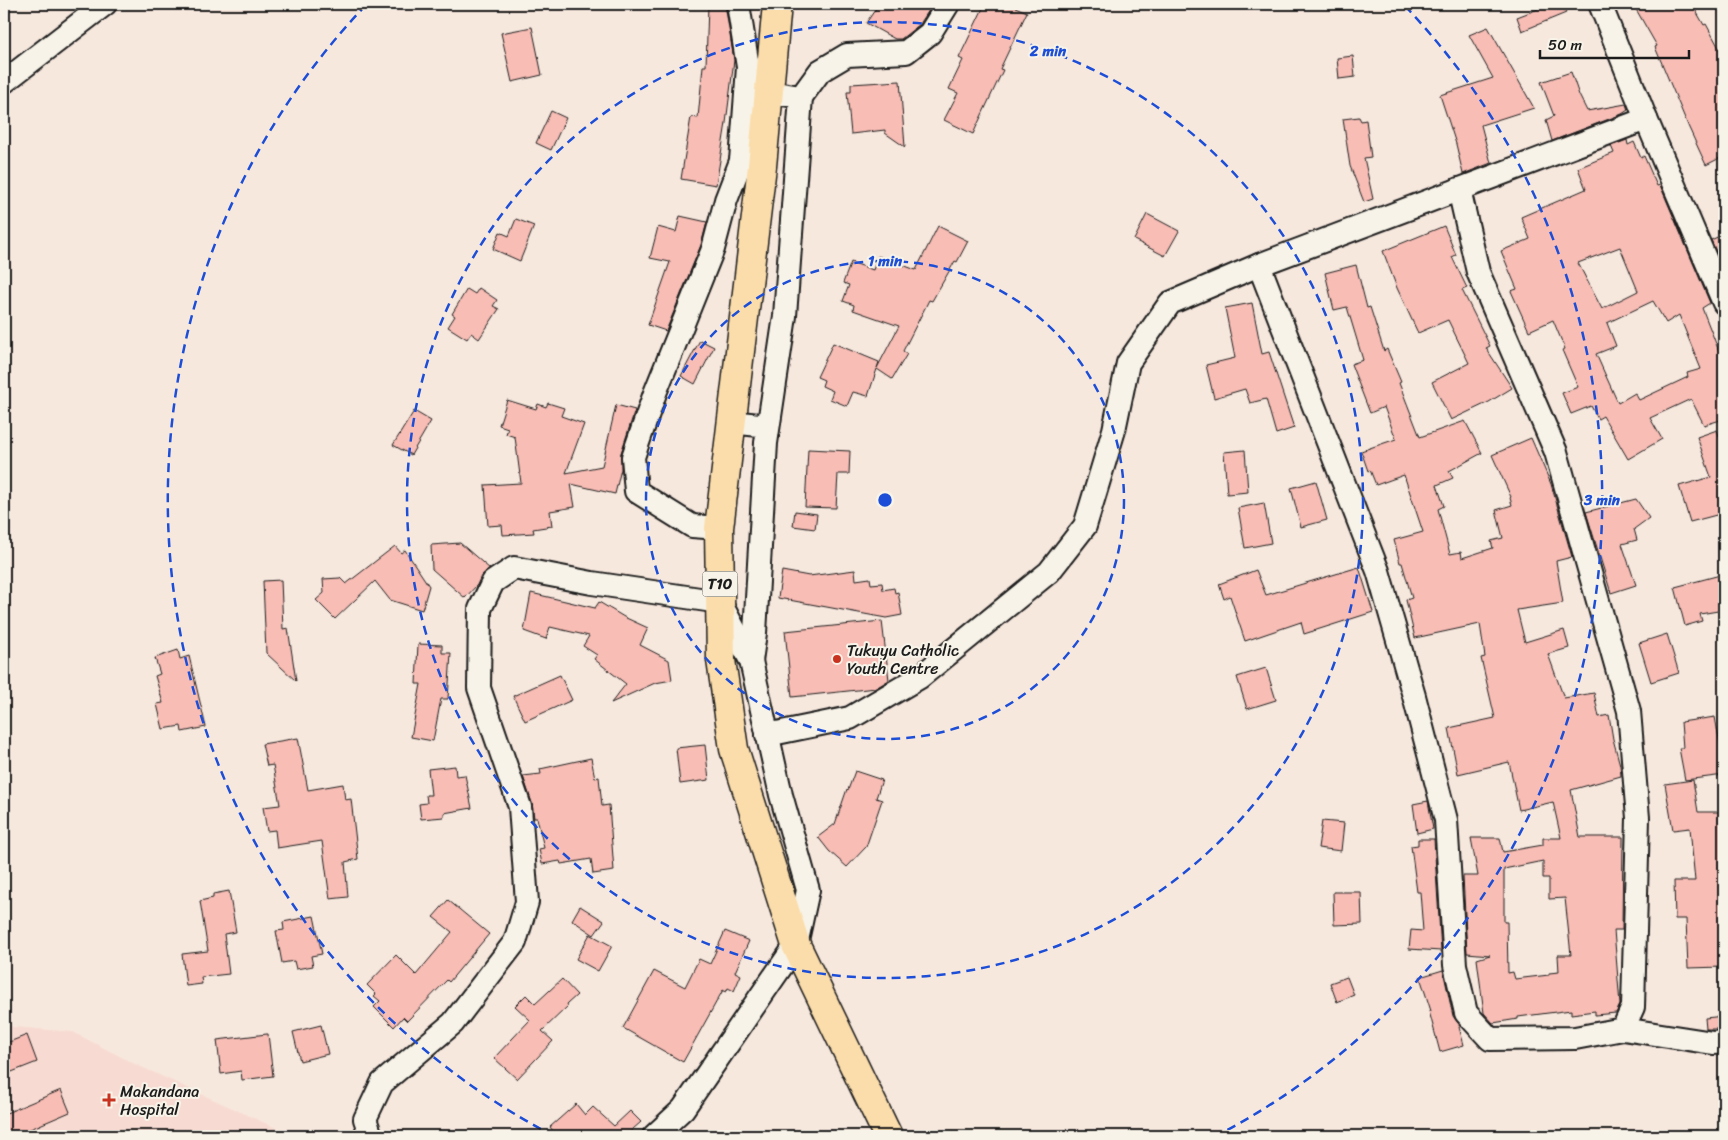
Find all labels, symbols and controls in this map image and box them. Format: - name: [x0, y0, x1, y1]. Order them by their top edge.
- scale bar: [1540, 28, 1689, 60]
- text: 50 m: [1548, 32, 1583, 58]
- text: 2 min: [1029, 38, 1067, 64]
- text: 1 min: [868, 248, 903, 274]
- text: 3 min: [1583, 487, 1621, 513]
- centre of rings: [876, 491, 894, 509]
- road number: T10: [702, 572, 738, 596]
- place label: Tukuyu Catholic Youth Centre: [847, 636, 959, 683]
- marker: Tukuyu Catholic Youth Centre: [831, 653, 843, 665]
- place label: Makandana Hospital: [120, 1077, 199, 1124]
- marker: Makandana Hospital: [102, 1093, 116, 1107]

